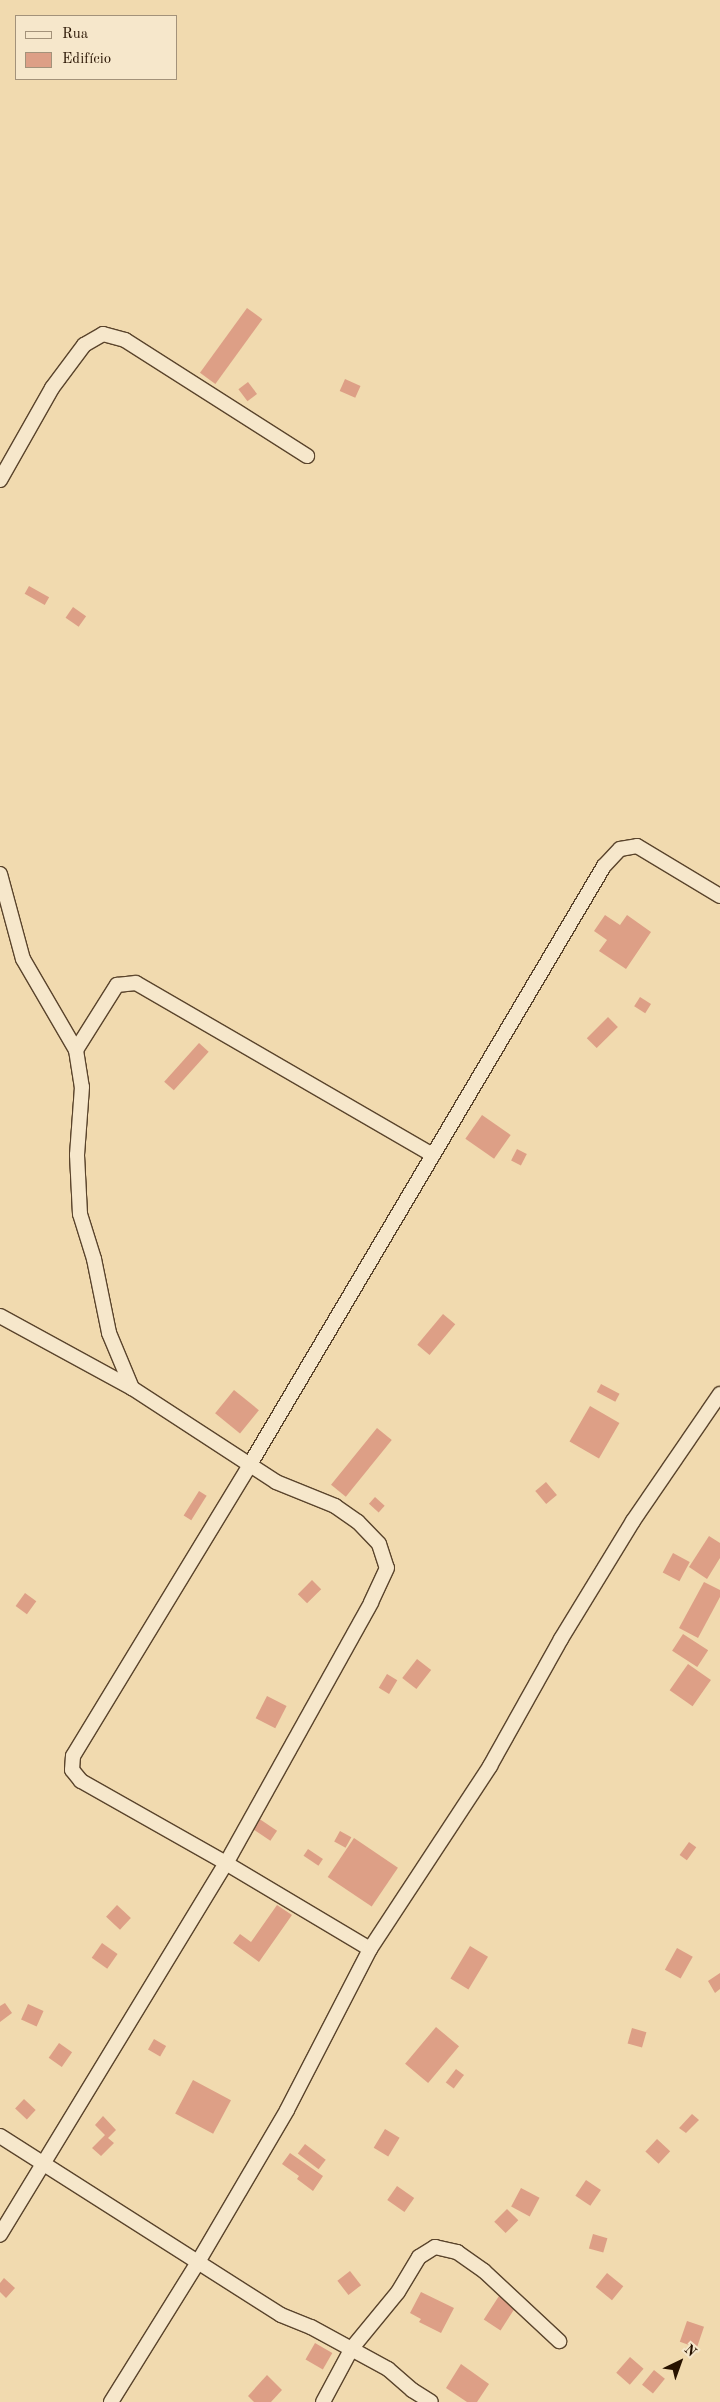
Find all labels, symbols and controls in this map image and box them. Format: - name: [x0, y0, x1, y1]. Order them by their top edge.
- legend: [15, 15, 178, 80]
- text: Rua: [62, 27, 88, 42]
- text: Edifício: [62, 52, 111, 67]
- north arrow: [655, 2337, 705, 2387]
- text: N: [681, 2342, 699, 2360]

